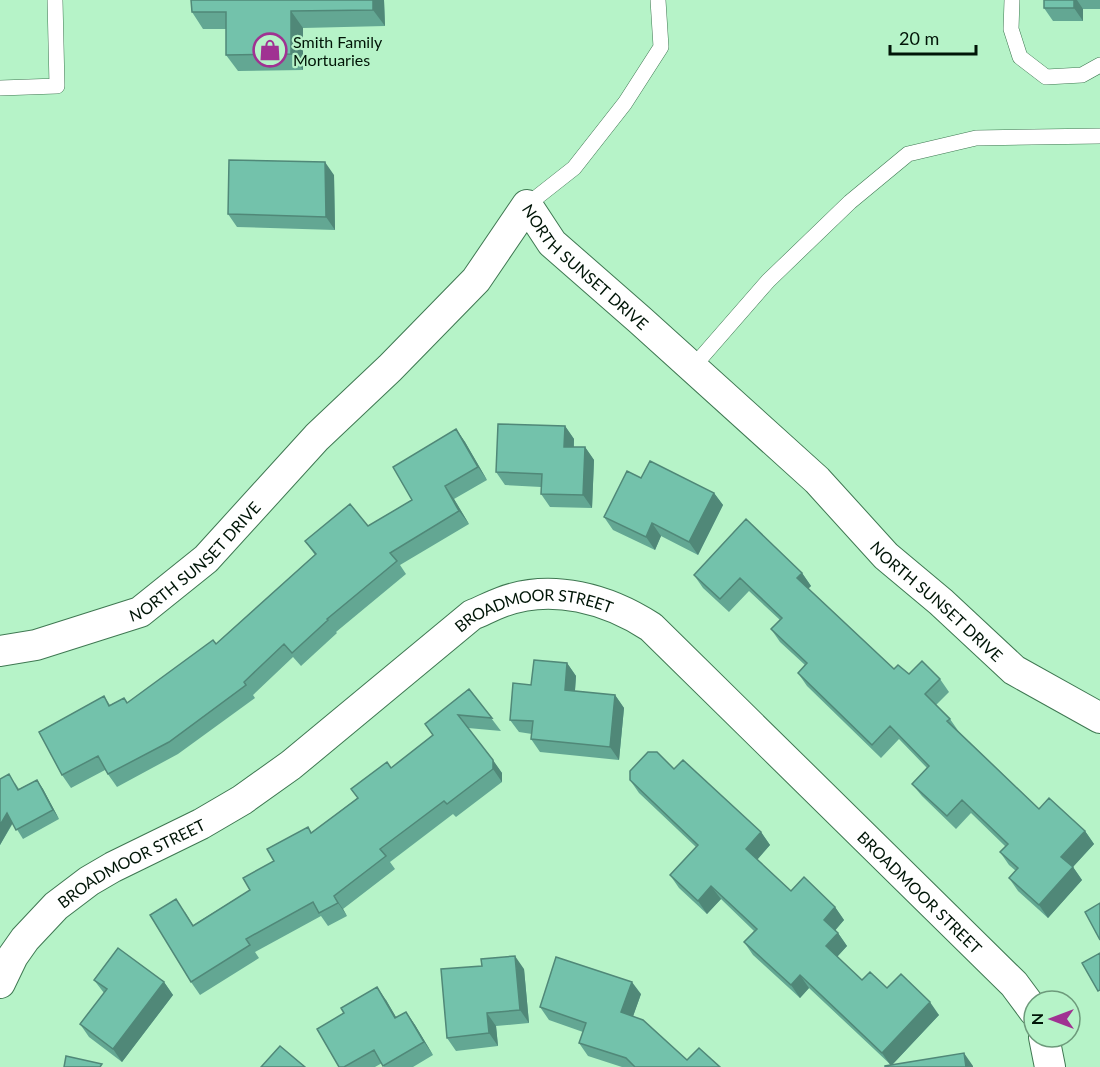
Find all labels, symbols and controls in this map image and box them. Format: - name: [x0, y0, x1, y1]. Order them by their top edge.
- scale bar: [890, 18, 976, 56]
- text: 20 m: [899, 27, 939, 49]
- shop icon: Smith Family Mortuaries: [252, 32, 288, 68]
- place label: Smith Family Mortuaries: [293, 32, 383, 69]
- street label: NORTH SUNSET DRIVE: [519, 200, 653, 333]
- street label: NORTH SUNSET DRIVE: [127, 497, 264, 624]
- street label: NORTH SUNSET DRIVE: [867, 537, 1007, 665]
- street label: BROADMOOR STREET: [450, 584, 617, 635]
- street label: BROADMOOR STREET: [53, 814, 208, 911]
- street label: BROADMOOR STREET: [854, 827, 987, 957]
- north arrow: [1022, 989, 1082, 1049]
- text: N: [1027, 1013, 1046, 1025]

